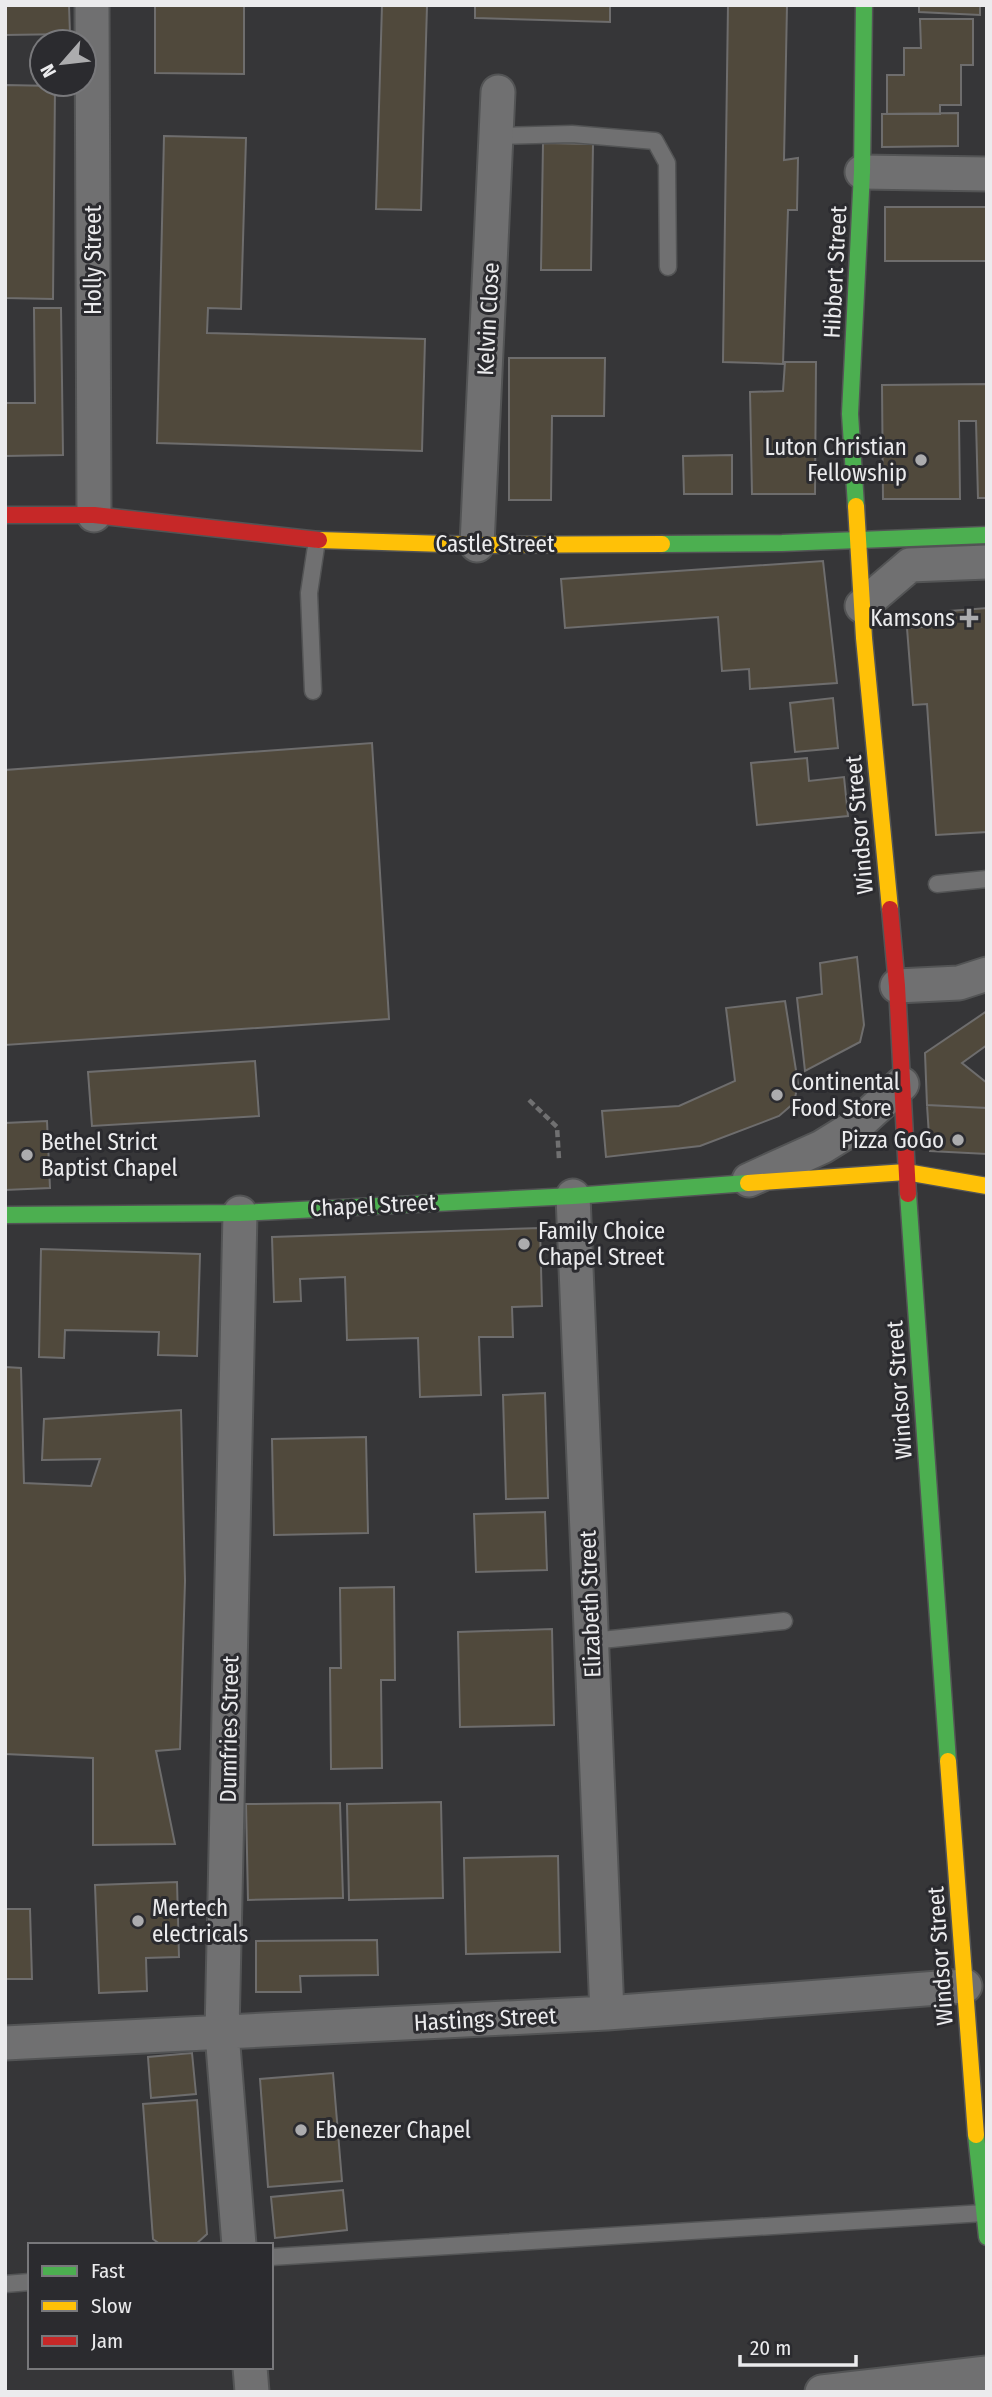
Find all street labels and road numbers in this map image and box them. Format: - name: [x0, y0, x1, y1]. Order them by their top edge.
- street label: Holly Street: [79, 204, 107, 315]
- street label: Hibbert Street: [818, 204, 852, 339]
- street label: Kelvin Close: [471, 262, 505, 376]
- street label: Castle Street: [436, 530, 555, 558]
- street label: Windsor Street: [839, 754, 879, 896]
- street label: Chapel Street: [309, 1188, 437, 1222]
- street label: Windsor Street: [880, 1319, 918, 1461]
- street label: Elizabeth Street: [573, 1529, 607, 1678]
- street label: Dumfries Street: [214, 1655, 244, 1803]
- street label: Windsor Street: [921, 1885, 959, 2027]
- street label: Hastings Street: [413, 2001, 557, 2037]

